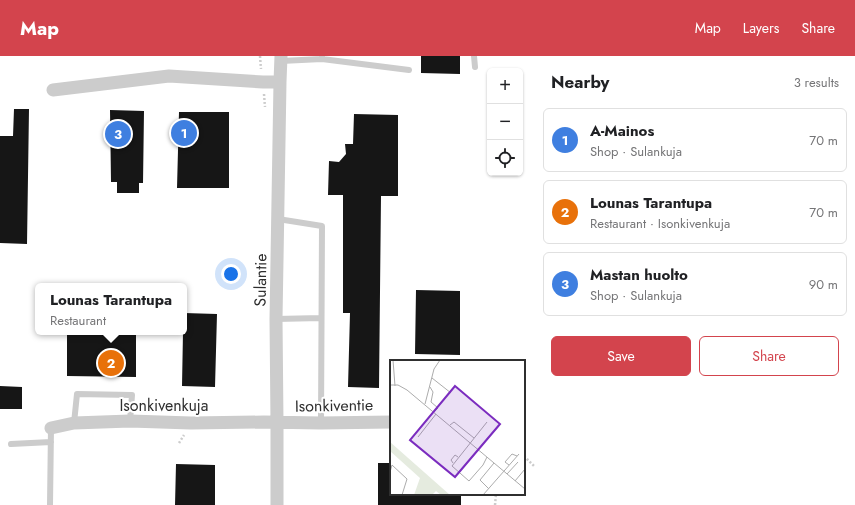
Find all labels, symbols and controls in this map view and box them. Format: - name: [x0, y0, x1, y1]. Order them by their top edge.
- text: Map: [20, 15, 59, 42]
- text: Map: [695, 18, 721, 38]
- text: Layers: [743, 18, 779, 38]
- text: Share: [801, 18, 835, 38]
- map controls: [487, 68, 523, 176]
- button: +: [487, 68, 523, 104]
- text: Nearby: [551, 70, 609, 94]
- text: 3 results: [794, 73, 839, 92]
- button: −: [487, 104, 523, 140]
- pin: 1: [171, 118, 197, 148]
- pin: 3: [105, 119, 131, 149]
- text: A-Mainos: [590, 120, 654, 142]
- text: 1: [562, 131, 568, 150]
- text: 70 m: [809, 131, 838, 150]
- button: locate: [487, 140, 523, 176]
- text: Shop · Sulankuja: [590, 142, 682, 161]
- text: Lounas Tarantupa: [590, 192, 712, 214]
- text: 2: [561, 203, 569, 222]
- text: 70 m: [809, 203, 838, 222]
- text: Restaurant · Isonkivenkuja: [590, 214, 730, 233]
- street label: Sulantie: [249, 253, 272, 307]
- your location: [221, 264, 241, 284]
- text: Mastan huolto: [590, 264, 688, 286]
- text: 3: [561, 275, 569, 294]
- text: 90 m: [809, 275, 838, 294]
- popup: [35, 283, 187, 335]
- text: Shop · Sulankuja: [590, 286, 682, 305]
- text: Lounas Tarantupa: [50, 289, 172, 311]
- text: Restaurant: [50, 311, 106, 330]
- button: Save: [551, 336, 691, 376]
- button: Share: [699, 336, 839, 376]
- pin: 2: [98, 348, 124, 378]
- inset map: [390, 360, 525, 495]
- street label: Isonkiventie: [295, 393, 373, 418]
- street label: Isonkivenkuja: [119, 394, 209, 417]

